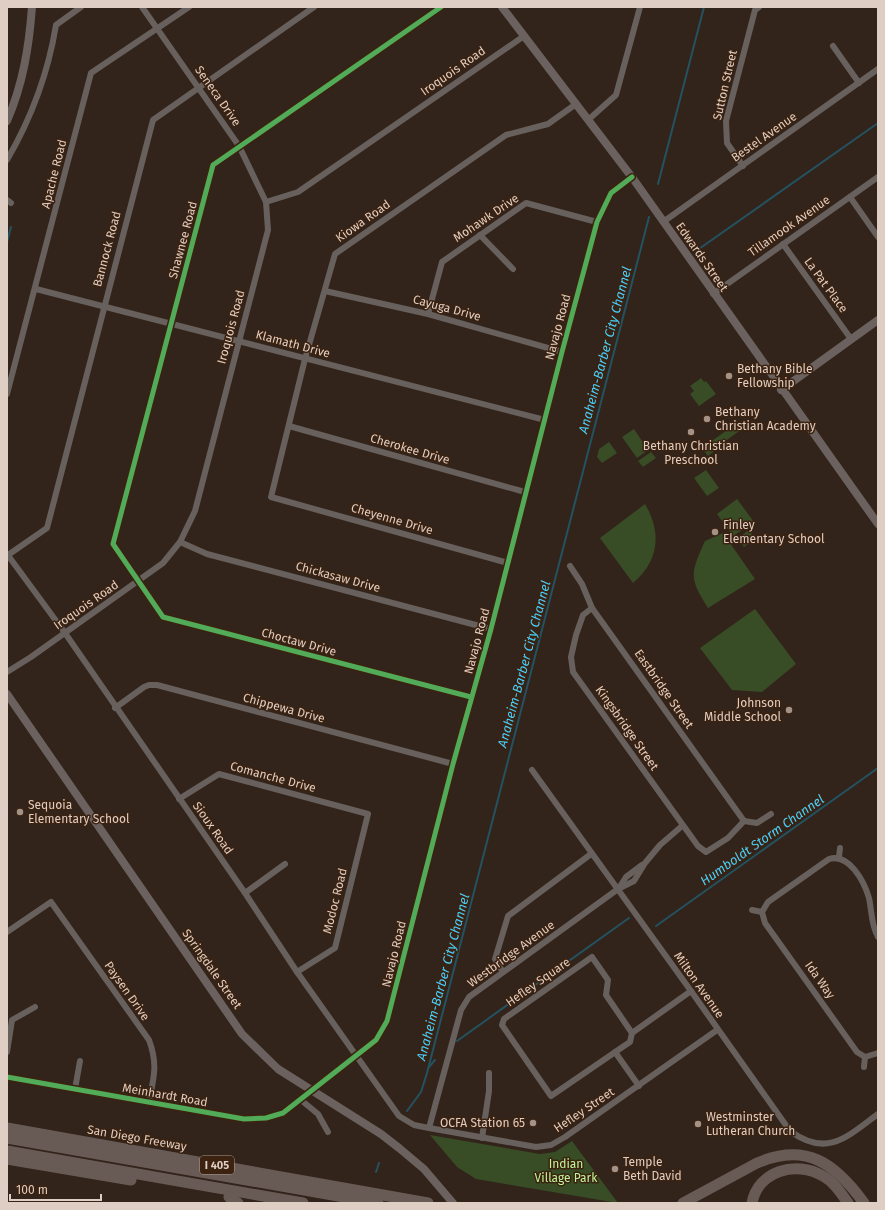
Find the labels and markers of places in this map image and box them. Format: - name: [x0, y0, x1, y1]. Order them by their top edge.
- place label: Bethany Bible Fellowship: [737, 362, 813, 390]
- marker: Bethany Bible Fellowship: [724, 371, 734, 381]
- place label: Bethany Christian Academy: [715, 405, 816, 433]
- marker: Bethany Christian Academy: [702, 414, 712, 424]
- marker: Bethany Christian Preschool: [686, 427, 696, 437]
- place label: Bethany Christian Preschool: [643, 439, 739, 467]
- place label: Finley Elementary School: [723, 518, 825, 546]
- marker: Finley Elementary School: [710, 527, 720, 537]
- place label: Johnson Middle School: [704, 696, 781, 724]
- marker: Johnson Middle School: [784, 705, 794, 715]
- place label: Sequoia Elementary School: [28, 798, 130, 826]
- marker: Sequoia Elementary School: [15, 807, 25, 817]
- place label: Westminster Lutheran Church: [706, 1110, 795, 1138]
- place label: OCFA Station 65: [440, 1116, 525, 1130]
- marker: OCFA Station 65: [528, 1118, 538, 1128]
- marker: Westminster Lutheran Church: [693, 1119, 703, 1129]
- place label: Temple Beth David: [623, 1155, 682, 1183]
- marker: Temple Beth David: [610, 1164, 620, 1174]

